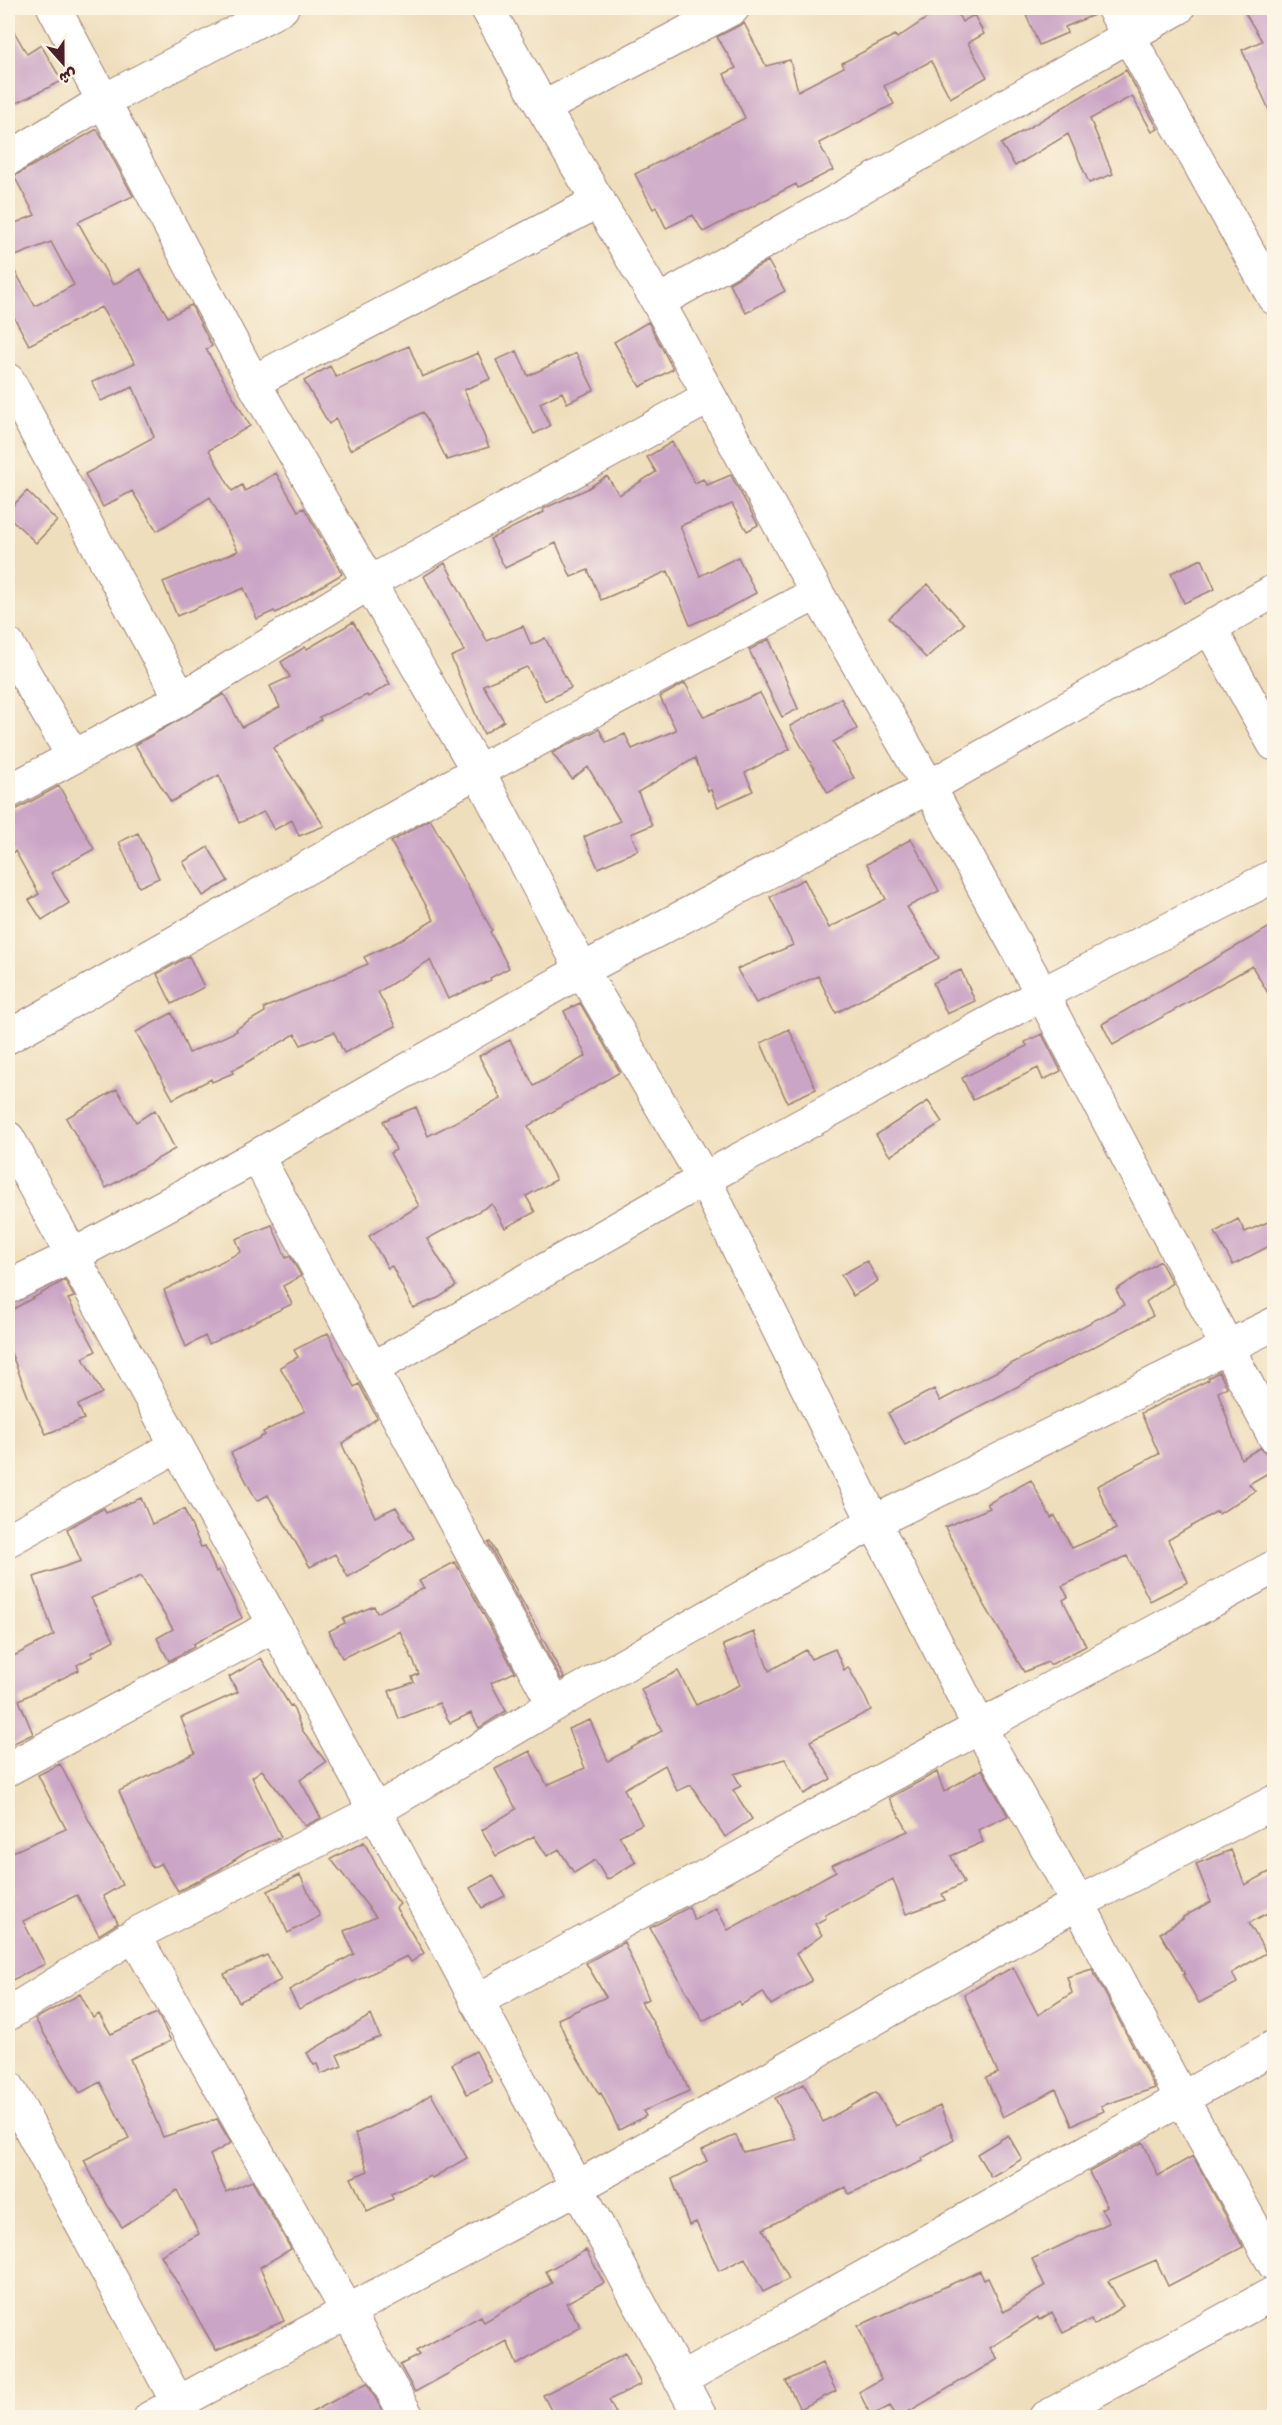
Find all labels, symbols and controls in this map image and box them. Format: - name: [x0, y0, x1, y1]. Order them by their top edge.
- north arrow: [33, 33, 93, 93]
- text: ش: [57, 65, 80, 89]

